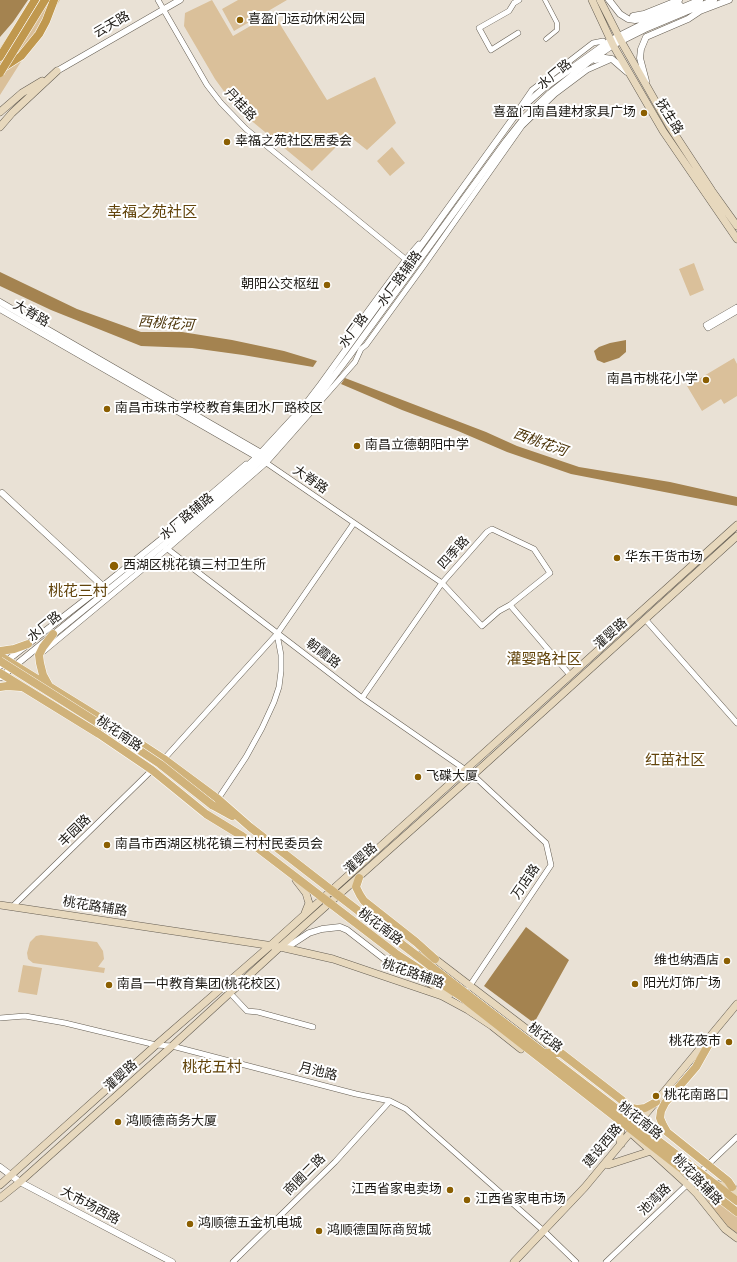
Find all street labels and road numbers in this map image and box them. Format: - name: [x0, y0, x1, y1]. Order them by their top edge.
- street label: 云天路: [91, 8, 133, 42]
- street label: 水厂路: [535, 57, 575, 93]
- street label: 丹桂路: [221, 85, 259, 125]
- street label: 抚生路: [652, 96, 686, 138]
- street label: 水厂路辅路: [375, 248, 425, 310]
- street label: 大脊路: [10, 297, 52, 331]
- street label: 水厂路: [336, 311, 372, 351]
- street label: 大脊路: [289, 463, 331, 497]
- street label: 水厂路辅路: [157, 490, 217, 544]
- street label: 四季路: [435, 533, 473, 573]
- street label: 水厂路: [25, 609, 65, 645]
- street label: 灌婴路: [591, 615, 631, 653]
- street label: 朝霞路: [303, 636, 343, 672]
- street label: 桃花南路: [93, 713, 145, 755]
- street label: 丰园路: [56, 812, 94, 850]
- street label: 灌婴路: [341, 840, 381, 878]
- street label: 万店路: [509, 861, 543, 903]
- street label: 桃花路辅路: [62, 894, 128, 920]
- street label: 桃花南路: [355, 905, 405, 949]
- street label: 桃花路辅路: [380, 956, 446, 992]
- street label: 桃花路: [525, 1020, 565, 1056]
- street label: 灌婴路: [101, 1057, 141, 1095]
- street label: 月池路: [297, 1060, 339, 1084]
- street label: 桃花南路: [615, 1099, 665, 1143]
- street label: 建设西路: [580, 1121, 626, 1171]
- street label: 商圈二路: [281, 1151, 329, 1199]
- street label: 桃花路辅路: [669, 1151, 725, 1209]
- street label: 池湾路: [636, 1181, 674, 1219]
- street label: 大市场西路: [58, 1184, 122, 1228]

